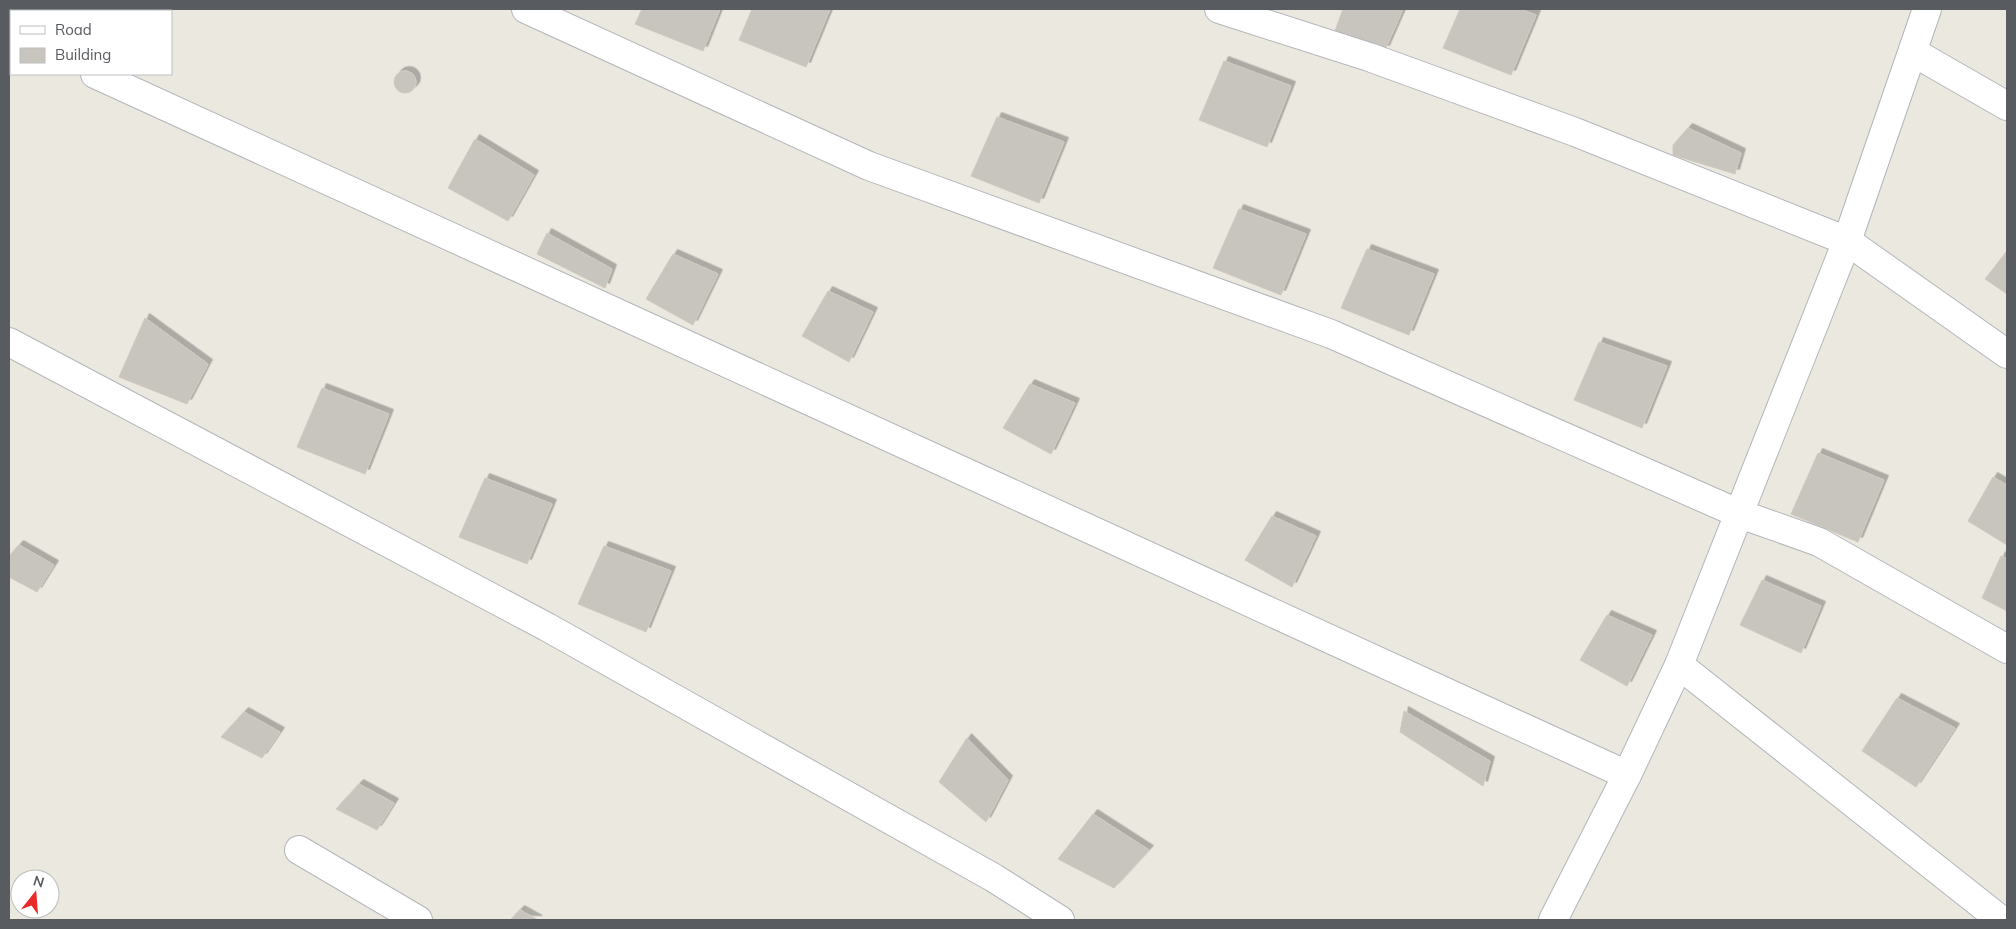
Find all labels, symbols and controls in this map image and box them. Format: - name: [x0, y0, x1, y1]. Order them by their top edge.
- legend: [10, 10, 172, 75]
- text: Road: [55, 20, 92, 39]
- text: Building: [55, 45, 111, 64]
- north arrow: [10, 869, 60, 919]
- text: N: [31, 871, 46, 892]

